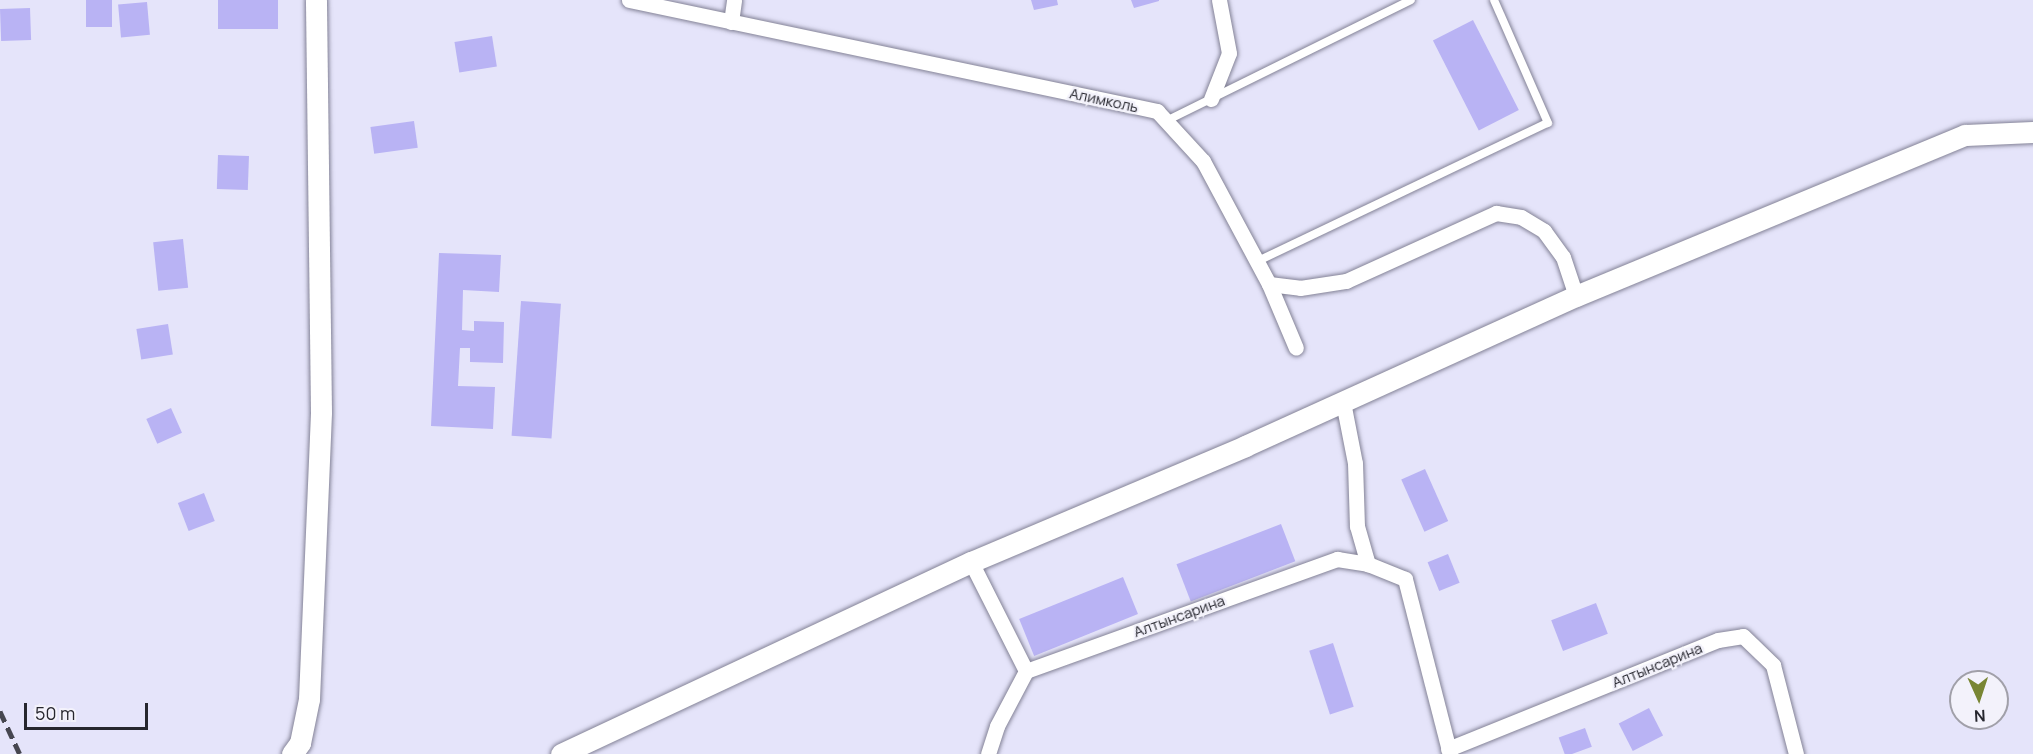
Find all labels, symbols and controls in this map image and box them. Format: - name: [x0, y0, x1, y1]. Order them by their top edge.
- street label: Алимколь: [1068, 84, 1140, 116]
- street label: Алтынсарина: [1131, 591, 1227, 641]
- street label: Алтынсарина: [1609, 639, 1705, 691]
- north arrow: [1949, 670, 2009, 730]
- scale bar: [27, 691, 152, 729]
- text: 50 m: [35, 701, 75, 725]
- text: N: [1974, 705, 1986, 727]

